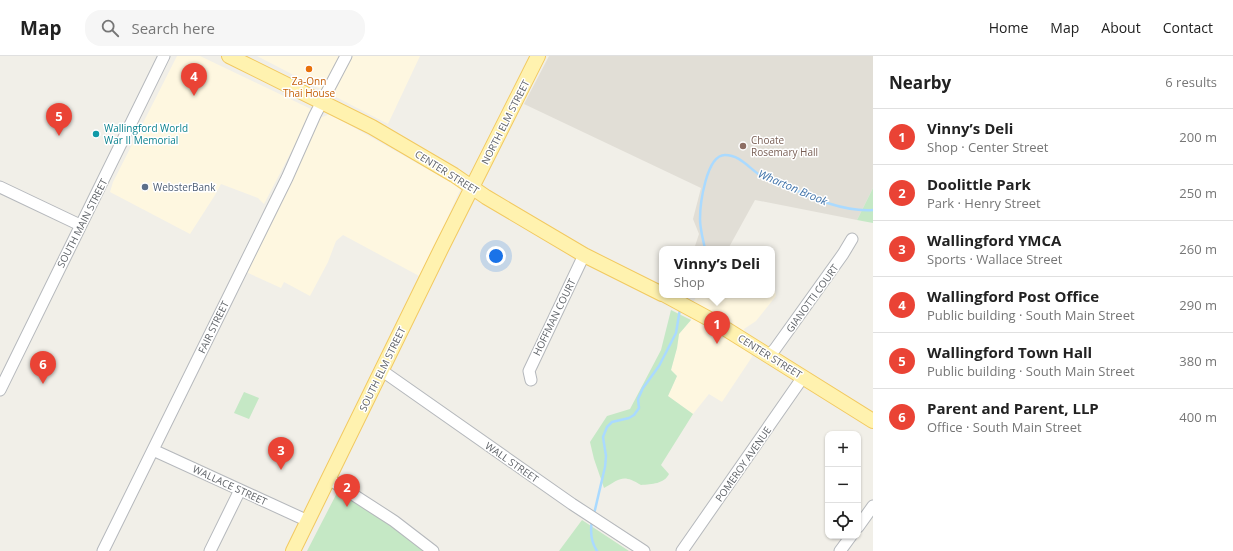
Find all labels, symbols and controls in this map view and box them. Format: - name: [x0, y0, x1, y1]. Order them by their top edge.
- search box: [85, 10, 365, 46]
- text: Map: [20, 15, 61, 41]
- icon: search: [99, 17, 121, 39]
- text: Search here: [131, 18, 215, 38]
- text: Home: [989, 18, 1028, 37]
- text: Map: [1050, 18, 1079, 37]
- text: About: [1101, 18, 1141, 37]
- text: Contact: [1163, 18, 1213, 37]
- pin: 4: [181, 63, 207, 96]
- marker: Za-Onn Thai House: [304, 64, 314, 74]
- text: Nearby: [889, 71, 951, 94]
- text: 6 results: [1165, 73, 1217, 91]
- place label: Za-Onn Thai House: [283, 74, 335, 100]
- street label: NORTH ELM STREET: [478, 77, 533, 167]
- pin: 5: [46, 103, 72, 136]
- text: Vinny’s Deli: [927, 118, 1013, 138]
- place label: Wallingford World War II Memorial: [104, 121, 188, 147]
- text: 1: [898, 128, 906, 146]
- text: 200 m: [1179, 128, 1217, 146]
- marker: Wallingford World War II Memorial: [91, 129, 101, 139]
- place label: Choate Rosemary Hall: [751, 133, 818, 159]
- text: Shop · Center Street: [927, 138, 1048, 156]
- marker: Choate Rosemary Hall: [738, 141, 748, 151]
- street label: CENTER STREET: [412, 147, 482, 198]
- water label: Wharton Brook: [756, 166, 831, 209]
- text: Doolittle Park: [927, 174, 1031, 194]
- street label: SOUTH MAIN STREET: [54, 176, 111, 270]
- place label: WebsterBank: [153, 180, 216, 194]
- marker: WebsterBank: [140, 182, 150, 192]
- text: 2: [898, 184, 906, 202]
- text: 250 m: [1179, 184, 1217, 202]
- text: Park · Henry Street: [927, 194, 1041, 212]
- text: Wallingford YMCA: [927, 230, 1061, 250]
- text: 3: [898, 240, 906, 258]
- text: 260 m: [1179, 240, 1217, 258]
- your location: [486, 246, 506, 266]
- popup: [659, 246, 775, 298]
- text: Sports · Wallace Street: [927, 250, 1062, 268]
- text: Vinny’s Deli: [674, 253, 760, 273]
- street label: GIANOTTI COURT: [782, 261, 842, 335]
- text: Shop: [674, 273, 705, 291]
- street label: HOFFMAN COURT: [529, 276, 579, 358]
- text: Wallingford Post Office: [927, 286, 1099, 306]
- text: 4: [898, 296, 906, 314]
- text: 290 m: [1179, 296, 1217, 314]
- street label: FAIR STREET: [194, 298, 232, 356]
- text: Public building · South Main Street: [927, 306, 1135, 324]
- pin: 1: [704, 311, 730, 344]
- street label: SOUTH ELM STREET: [356, 324, 409, 413]
- street label: CENTER STREET: [735, 331, 805, 382]
- text: Wallingford Town Hall: [927, 342, 1092, 362]
- pin: 6: [30, 351, 56, 384]
- text: 5: [898, 352, 906, 370]
- text: 380 m: [1179, 352, 1217, 370]
- text: Public building · South Main Street: [927, 362, 1135, 380]
- text: Parent and Parent, LLP: [927, 398, 1099, 418]
- text: 6: [898, 408, 906, 426]
- text: 400 m: [1179, 408, 1217, 426]
- text: Office · South Main Street: [927, 418, 1082, 436]
- street label: POMEROY AVENUE: [712, 424, 774, 504]
- map controls: [825, 431, 861, 539]
- button: +: [825, 431, 861, 467]
- pin: 3: [268, 437, 294, 470]
- street label: WALL STREET: [482, 438, 542, 486]
- street label: WALLACE STREET: [191, 462, 270, 509]
- button: −: [825, 467, 861, 503]
- pin: 2: [334, 474, 360, 507]
- button: locate: [825, 503, 861, 539]

